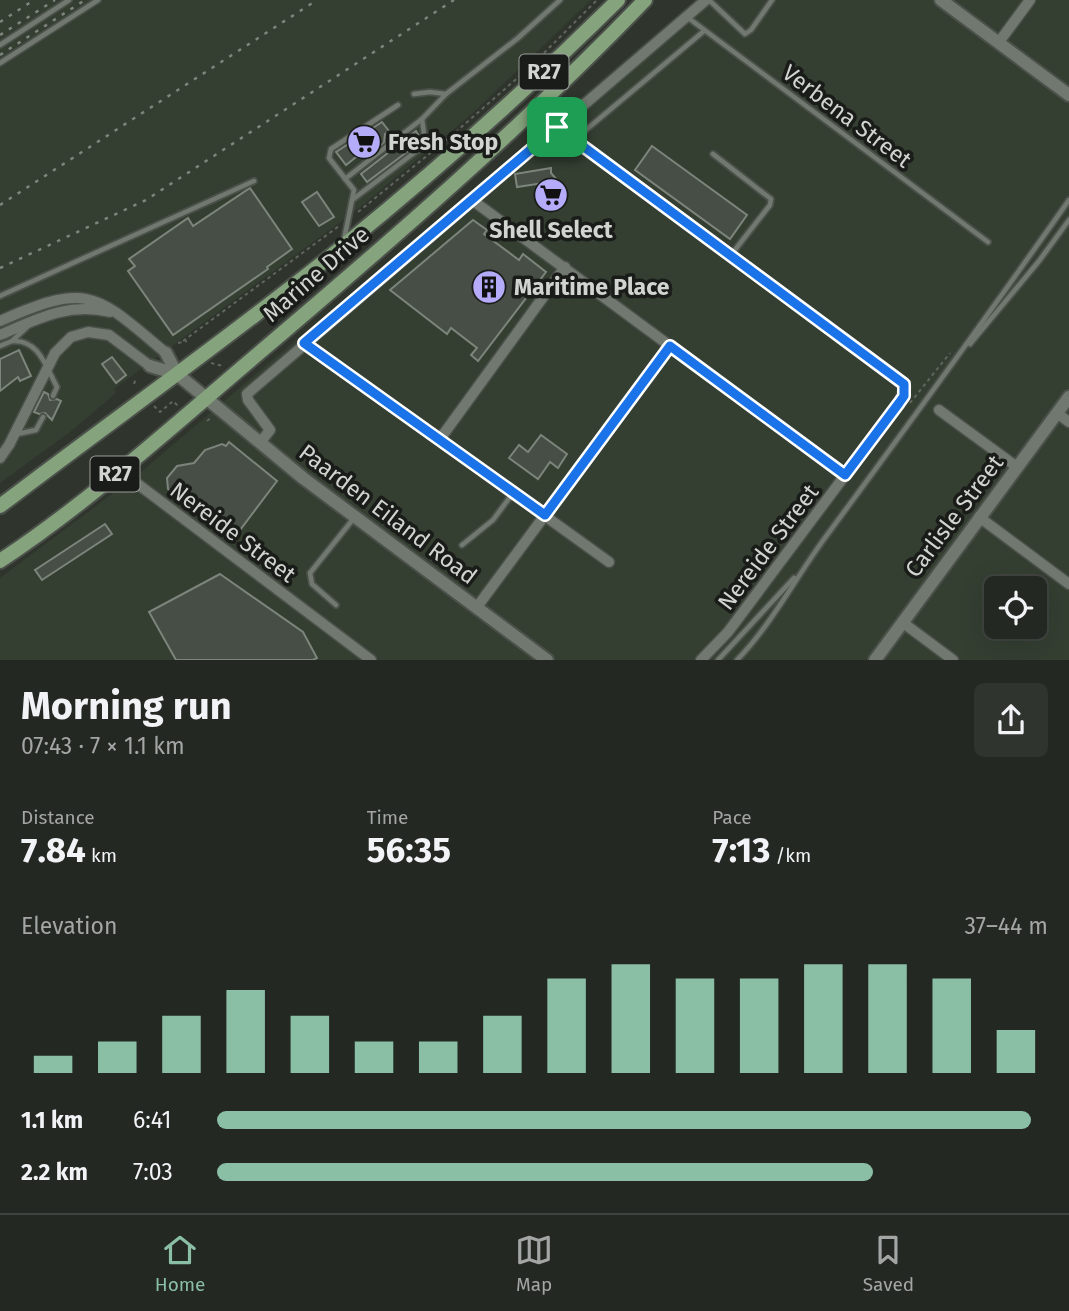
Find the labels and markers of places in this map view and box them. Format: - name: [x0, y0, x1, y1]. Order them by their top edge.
- pin: [527, 97, 587, 157]
- supermarket icon: Fresh Stop: [345, 123, 383, 161]
- place label: Fresh Stop: [388, 128, 498, 156]
- supermarket icon: Shell Select: [532, 176, 570, 214]
- place label: Shell Select: [489, 216, 614, 244]
- building icon: Maritime Place: [470, 268, 508, 306]
- place label: Maritime Place: [514, 273, 670, 301]

